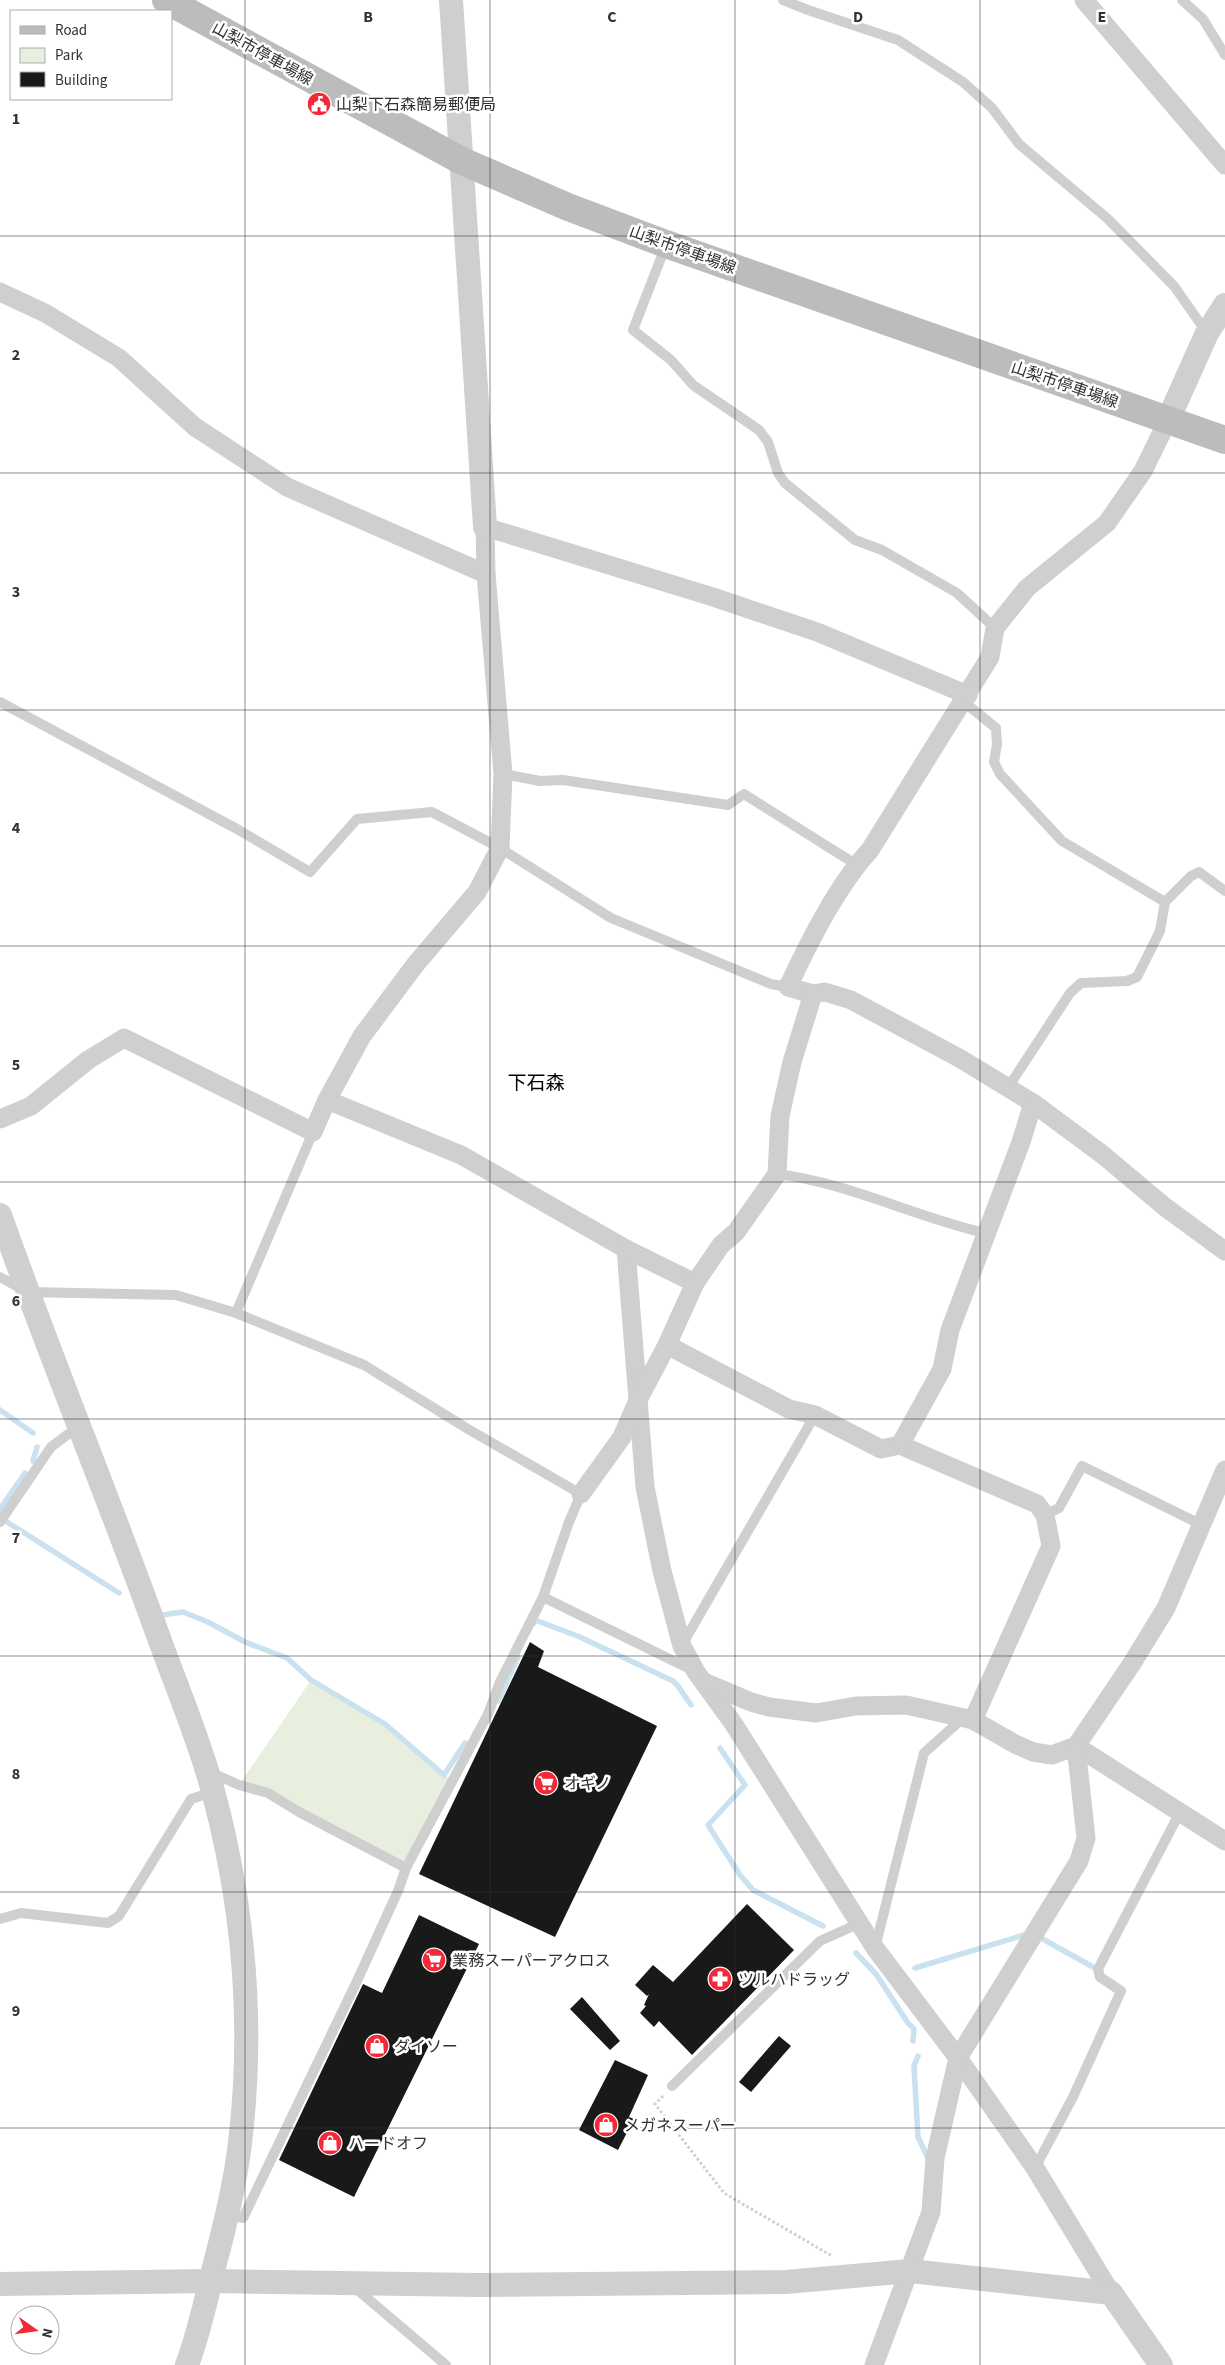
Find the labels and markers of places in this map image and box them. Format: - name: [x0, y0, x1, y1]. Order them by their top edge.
- public building icon: 山梨下石森簡易郵便局: [306, 91, 332, 117]
- place label: 山梨下石森簡易郵便局: [336, 94, 496, 116]
- supermarket icon: オギノ: [533, 1770, 559, 1796]
- place label: オギノ: [564, 1773, 611, 1795]
- supermarket icon: 業務スーパーアクロス: [421, 1947, 447, 1973]
- place label: 業務スーパーアクロス: [452, 1950, 610, 1972]
- pharmacy icon: ツルハドラッグ: [707, 1966, 733, 1992]
- place label: ツルハドラッグ: [738, 1969, 850, 1991]
- shop icon: ダイソー: [364, 2033, 390, 2059]
- place label: ダイソー: [394, 2036, 458, 2058]
- shop icon: メガネスーパー: [593, 2112, 619, 2138]
- place label: メガネスーパー: [624, 2115, 736, 2137]
- shop icon: ハードオフ: [317, 2130, 343, 2156]
- place label: ハードオフ: [348, 2133, 428, 2155]

